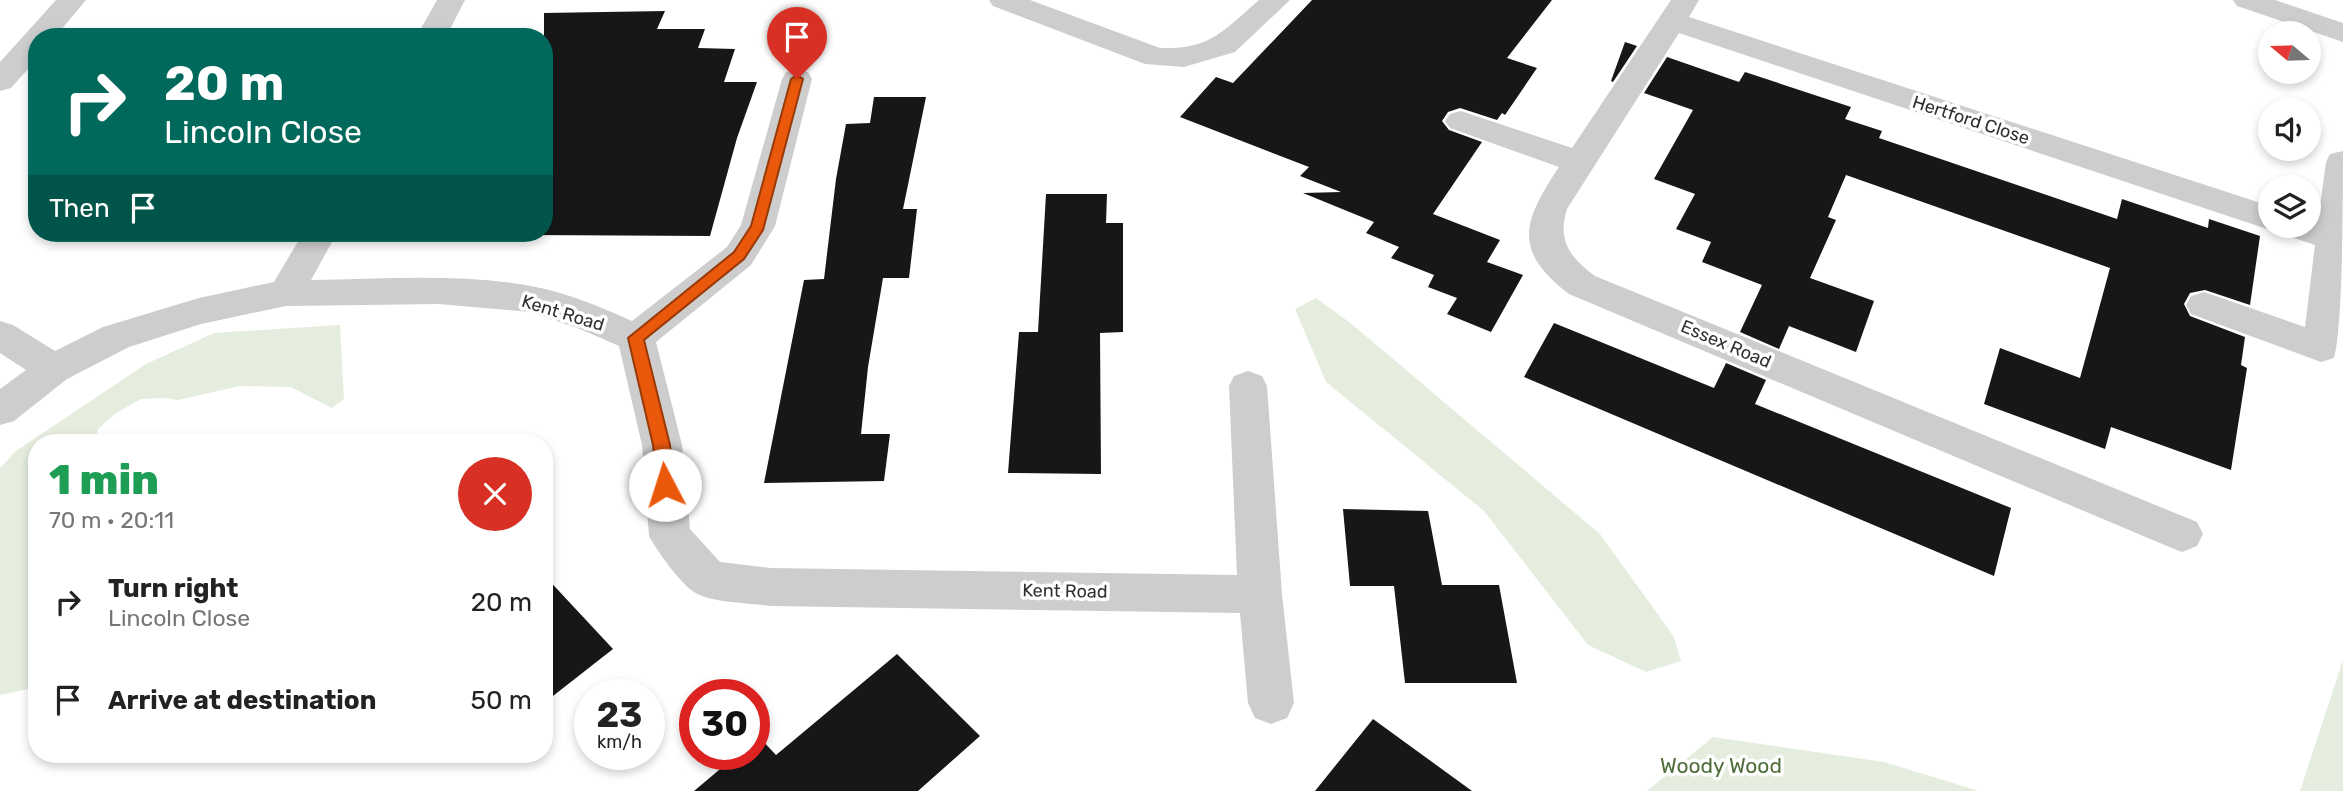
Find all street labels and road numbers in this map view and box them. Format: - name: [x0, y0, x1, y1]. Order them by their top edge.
- street label: Hertford Close: [1910, 91, 2032, 149]
- street label: Kent Road: [519, 290, 607, 336]
- street label: Essex Road: [1678, 315, 1774, 373]
- street label: Kent Road: [1022, 579, 1108, 603]

